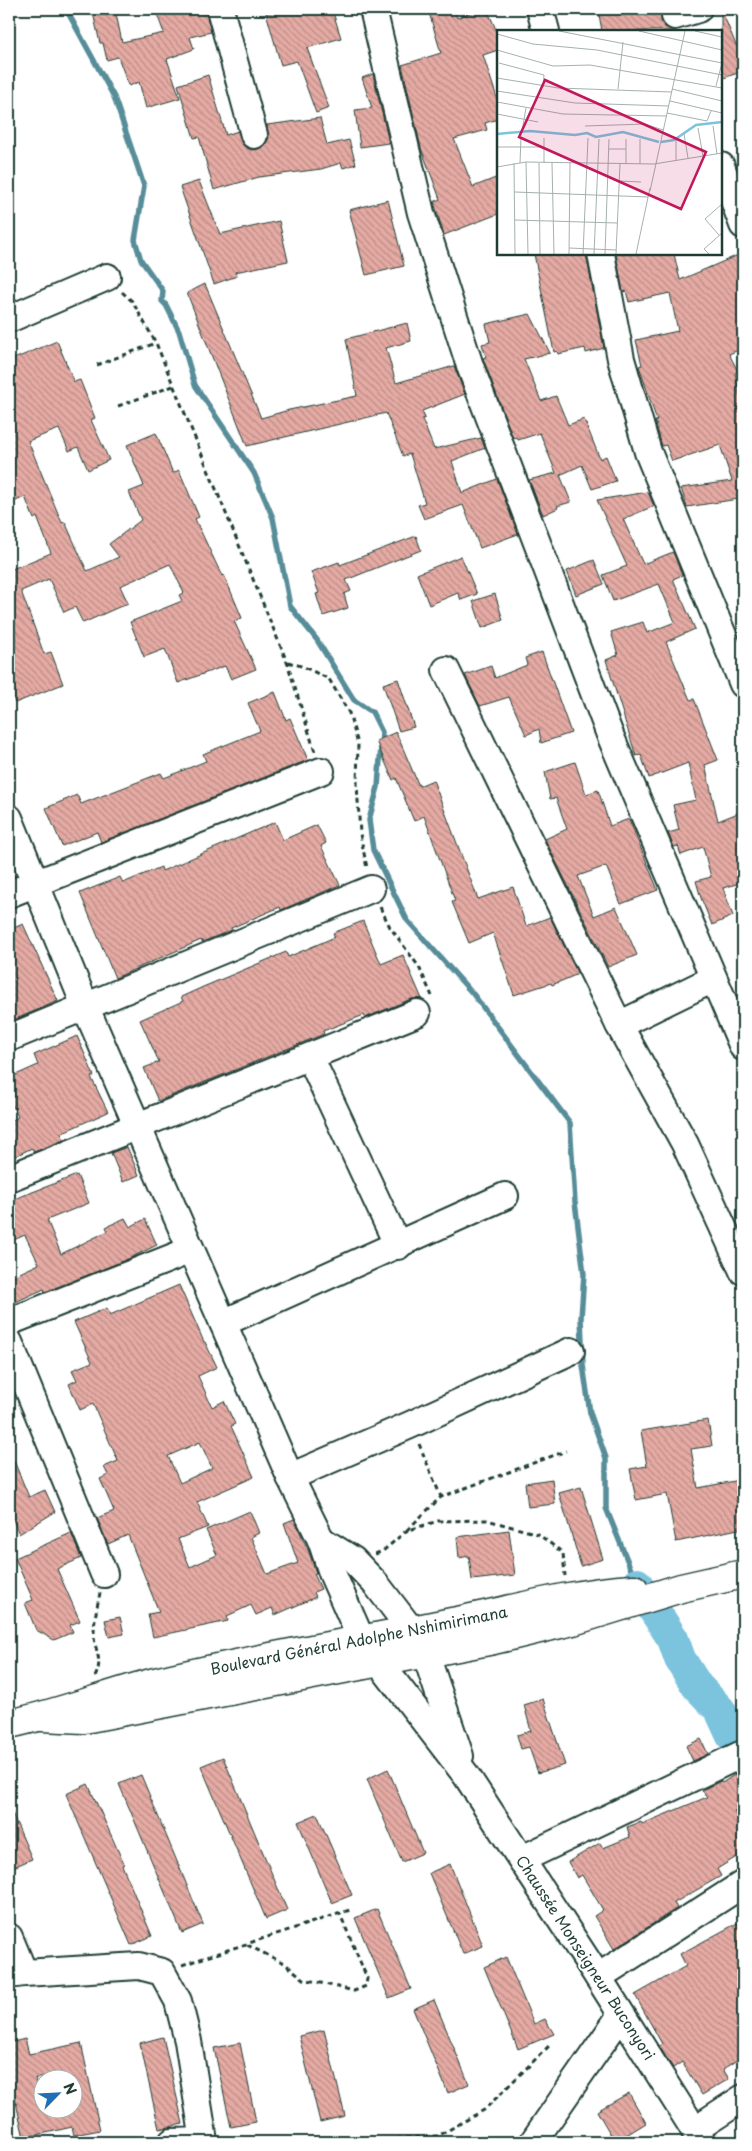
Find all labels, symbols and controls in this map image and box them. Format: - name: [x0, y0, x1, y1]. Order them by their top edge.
- inset map: [497, 30, 722, 255]
- street label: Boulevard Général Adolphe Nshimirimana: [208, 1599, 510, 1680]
- street label: Chaussée Monseigneur Buconyori: [511, 1850, 661, 2064]
- north arrow: [32, 2068, 82, 2118]
- text: N: [58, 2079, 82, 2098]

